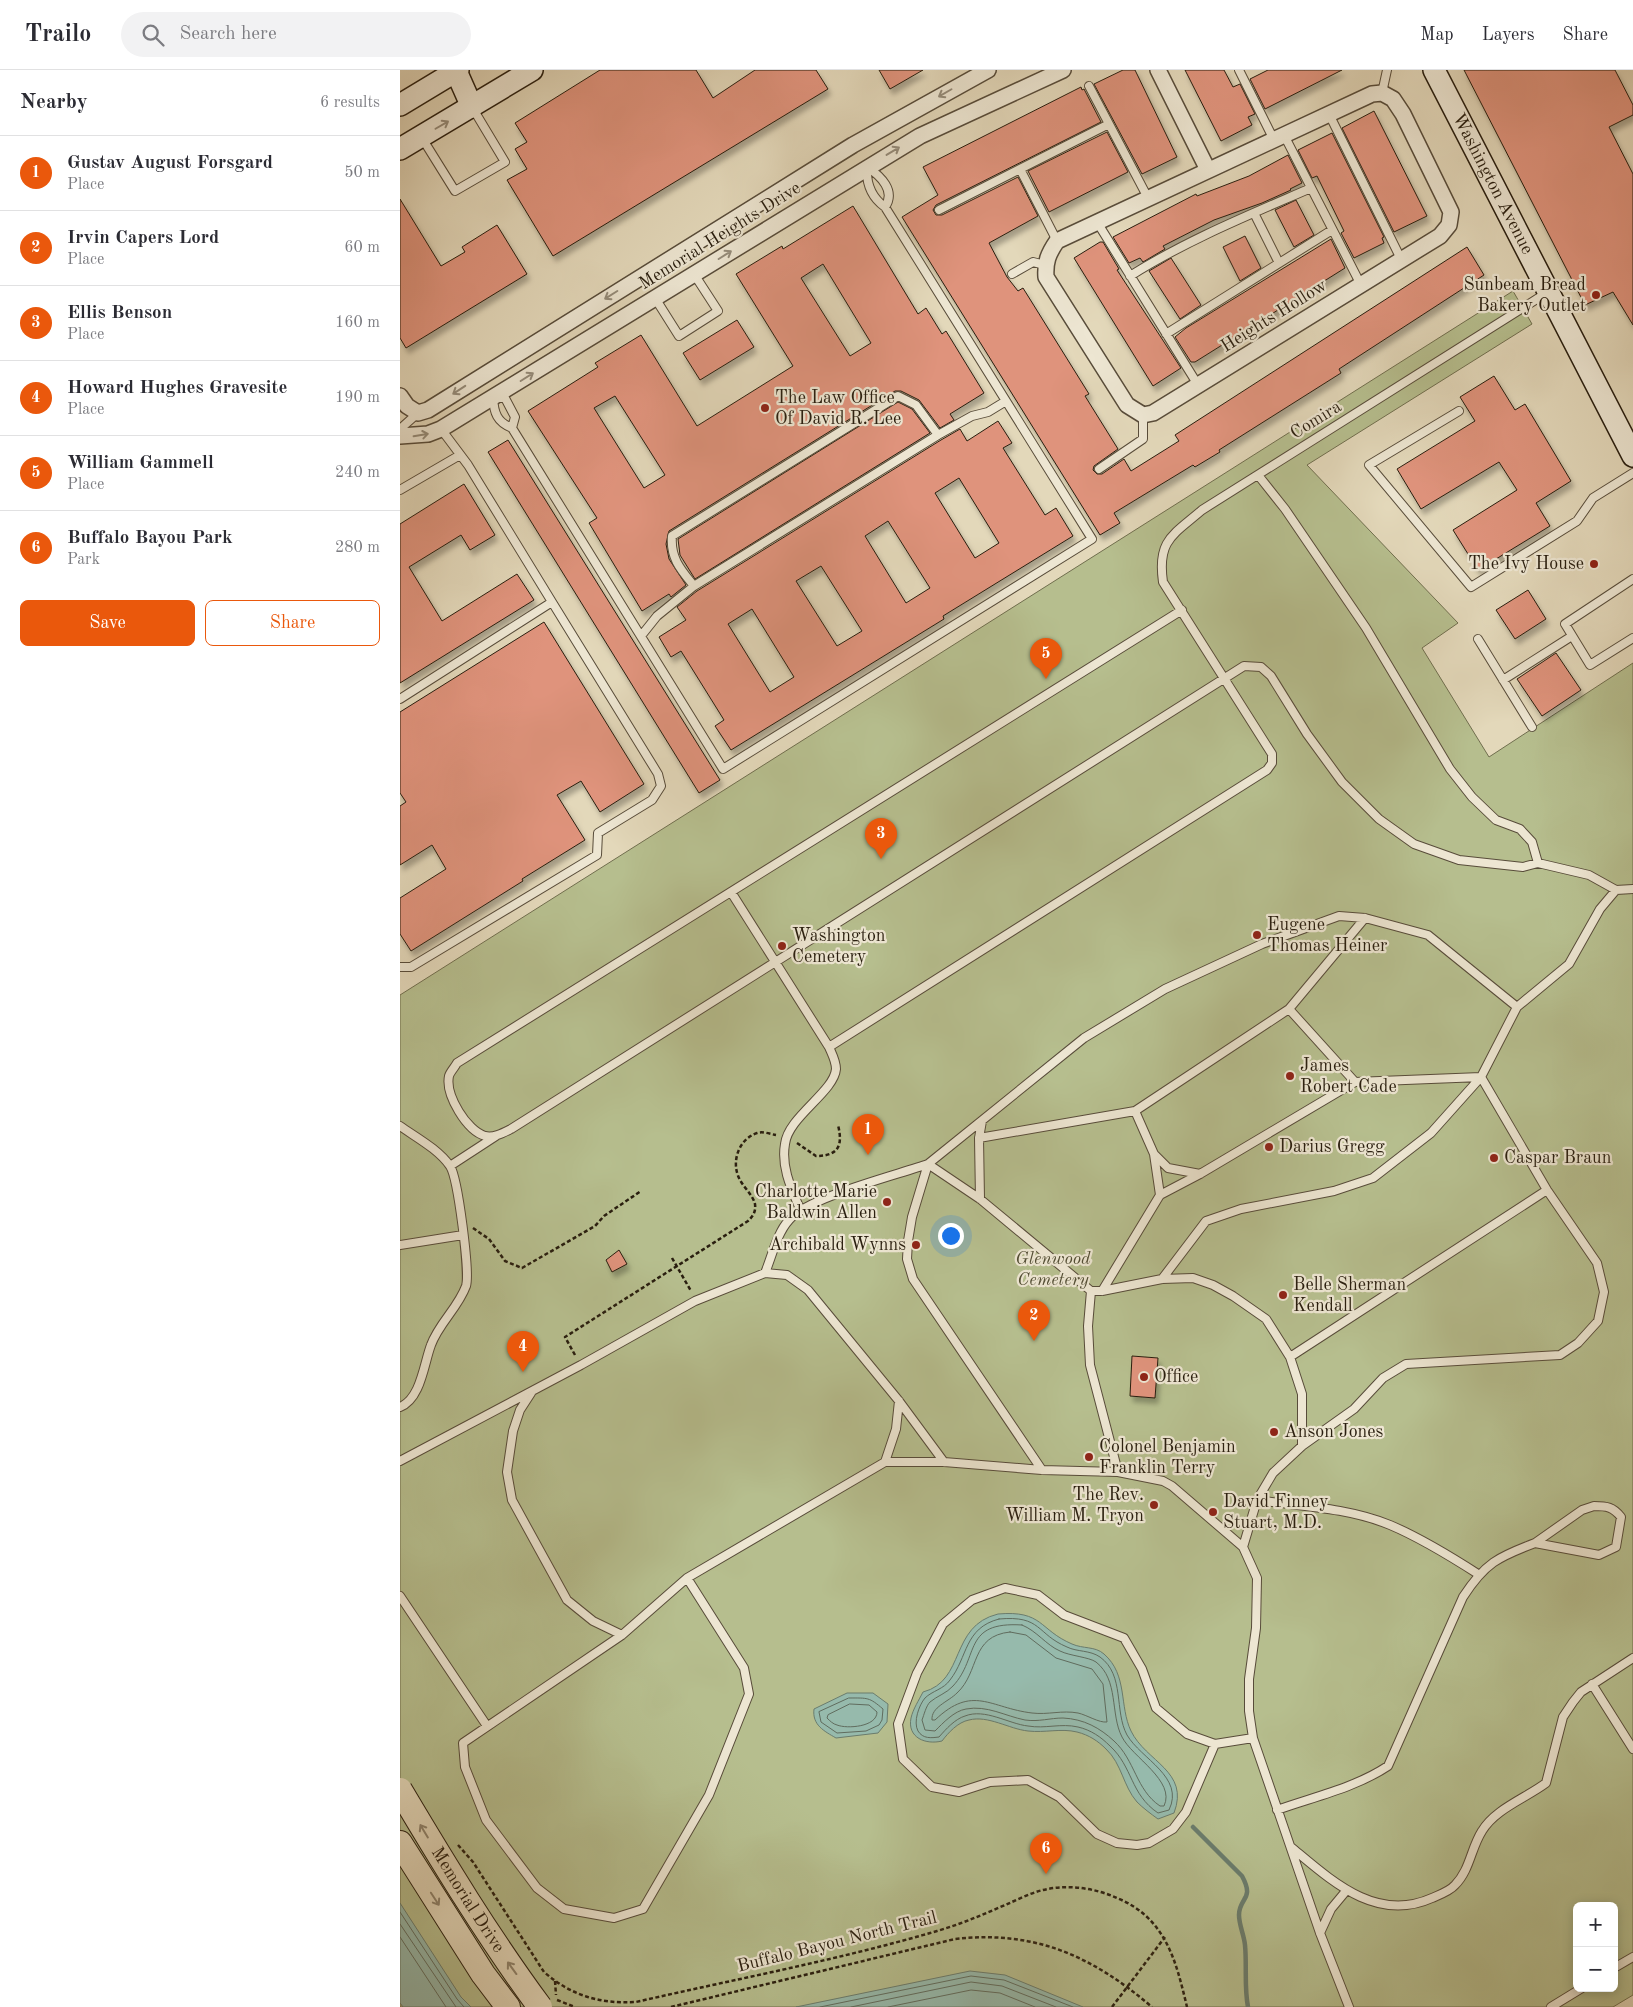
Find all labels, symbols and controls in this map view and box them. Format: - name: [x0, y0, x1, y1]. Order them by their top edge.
- search box: [121, 12, 471, 57]
- icon: search: [139, 21, 167, 49]
- text: Trailo: [25, 23, 91, 47]
- text: Search here: [179, 25, 277, 44]
- text: Map: [1420, 26, 1454, 44]
- text: Layers: [1482, 26, 1534, 44]
- text: Share: [1562, 26, 1608, 44]
- one-way arrow: [938, 88, 952, 98]
- text: Nearby: [20, 92, 88, 113]
- text: 6 results: [320, 95, 380, 111]
- street label: Washington Avenue: [1449, 110, 1536, 257]
- one-way arrow: [435, 119, 449, 129]
- one-way arrow: [886, 146, 900, 156]
- text: Gustav August Forsgard: [67, 154, 273, 173]
- text: 1: [31, 165, 41, 181]
- text: 50 m: [344, 165, 380, 181]
- text: Place: [67, 177, 104, 193]
- street label: Memorial Heights Drive: [636, 179, 804, 293]
- text: Irvin Capers Lord: [67, 229, 219, 248]
- text: 2: [31, 240, 41, 256]
- text: 60 m: [344, 240, 380, 256]
- one-way arrow: [718, 249, 732, 260]
- text: Place: [67, 252, 104, 268]
- street label: Heights Hollow: [1218, 276, 1330, 356]
- place label: Sunbeam Bread Bakery Outlet: [1463, 276, 1586, 315]
- marker: Sunbeam Bread Bakery Outlet: [1590, 289, 1602, 301]
- one-way arrow: [605, 290, 619, 300]
- text: Ellis Benson: [67, 304, 172, 323]
- text: 3: [31, 315, 41, 331]
- text: 160 m: [335, 315, 380, 331]
- text: Place: [67, 327, 104, 343]
- one-way arrow: [520, 371, 534, 382]
- text: Howard Hughes Gravesite: [67, 379, 287, 398]
- one-way arrow: [452, 385, 466, 395]
- place label: The Law Office Of David R. Lee: [775, 389, 901, 428]
- text: 4: [31, 390, 41, 406]
- text: 190 m: [335, 390, 380, 406]
- street label: Comira: [1287, 397, 1345, 443]
- text: Place: [67, 402, 104, 418]
- marker: The Law Office Of David R. Lee: [759, 402, 771, 414]
- one-way arrow: [412, 429, 428, 439]
- text: William Gammell: [67, 454, 214, 473]
- text: 5: [31, 465, 41, 481]
- text: 240 m: [335, 465, 380, 481]
- text: Place: [67, 477, 104, 493]
- text: Buffalo Bayou Park: [67, 529, 233, 548]
- text: 6: [31, 540, 41, 556]
- text: 280 m: [335, 540, 380, 556]
- text: Park: [67, 552, 100, 568]
- place label: The Ivy House: [1468, 555, 1584, 573]
- marker: The Ivy House: [1588, 558, 1600, 570]
- button: Save: [20, 600, 195, 646]
- button: Share: [205, 600, 380, 646]
- pin: 5: [1030, 638, 1062, 679]
- pin: 3: [865, 818, 897, 859]
- place label: Eugene Thomas Heiner: [1267, 916, 1388, 955]
- place label: Washington Cemetery: [792, 927, 886, 966]
- marker: Eugene Thomas Heiner: [1251, 929, 1263, 941]
- marker: Washington Cemetery: [776, 940, 788, 952]
- place label: James Robert Cade: [1300, 1057, 1397, 1096]
- marker: James Robert Cade: [1284, 1070, 1296, 1082]
- pin: 1: [852, 1114, 884, 1155]
- place label: Darius Gregg: [1279, 1138, 1385, 1156]
- marker: Darius Gregg: [1263, 1141, 1275, 1153]
- place label: Caspar Braun: [1504, 1149, 1612, 1167]
- marker: Caspar Braun: [1488, 1152, 1500, 1164]
- place label: Charlotte Marie Baldwin Allen: [755, 1183, 877, 1222]
- marker: Charlotte Marie Baldwin Allen: [881, 1196, 893, 1208]
- your location: [938, 1223, 964, 1249]
- place label: Archibald Wynns: [769, 1236, 906, 1254]
- marker: Archibald Wynns: [910, 1239, 922, 1251]
- park label: Glenwood Cemetery: [1015, 1250, 1091, 1289]
- place label: Belle Sherman Kendall: [1293, 1276, 1407, 1315]
- marker: Belle Sherman Kendall: [1277, 1289, 1289, 1301]
- pin: 2: [1018, 1300, 1050, 1341]
- pin: 4: [507, 1331, 539, 1372]
- place label: Office: [1154, 1368, 1198, 1386]
- marker: Office: [1138, 1371, 1150, 1383]
- place label: Anson Jones: [1284, 1423, 1384, 1441]
- marker: Anson Jones: [1268, 1426, 1280, 1438]
- place label: Colonel Benjamin Franklin Terry: [1099, 1438, 1236, 1477]
- marker: Colonel Benjamin Franklin Terry: [1083, 1451, 1095, 1463]
- place label: The Rev. William M. Tryon: [1005, 1486, 1144, 1525]
- place label: David Finney Stuart, M.D.: [1223, 1493, 1329, 1532]
- marker: The Rev. William M. Tryon: [1148, 1499, 1160, 1511]
- marker: David Finney Stuart, M.D.: [1207, 1506, 1219, 1518]
- one-way arrow: [419, 1824, 429, 1838]
- pin: 6: [1030, 1833, 1062, 1874]
- street label: Memorial Drive: [428, 1844, 508, 1956]
- one-way arrow: [430, 1892, 440, 1906]
- map controls: [1573, 1902, 1618, 1992]
- button: +: [1573, 1902, 1618, 1947]
- street label: Buffalo Bayou North Trail: [735, 1908, 939, 1976]
- button: −: [1573, 1947, 1618, 1992]
- one-way arrow: [507, 1961, 517, 1975]

